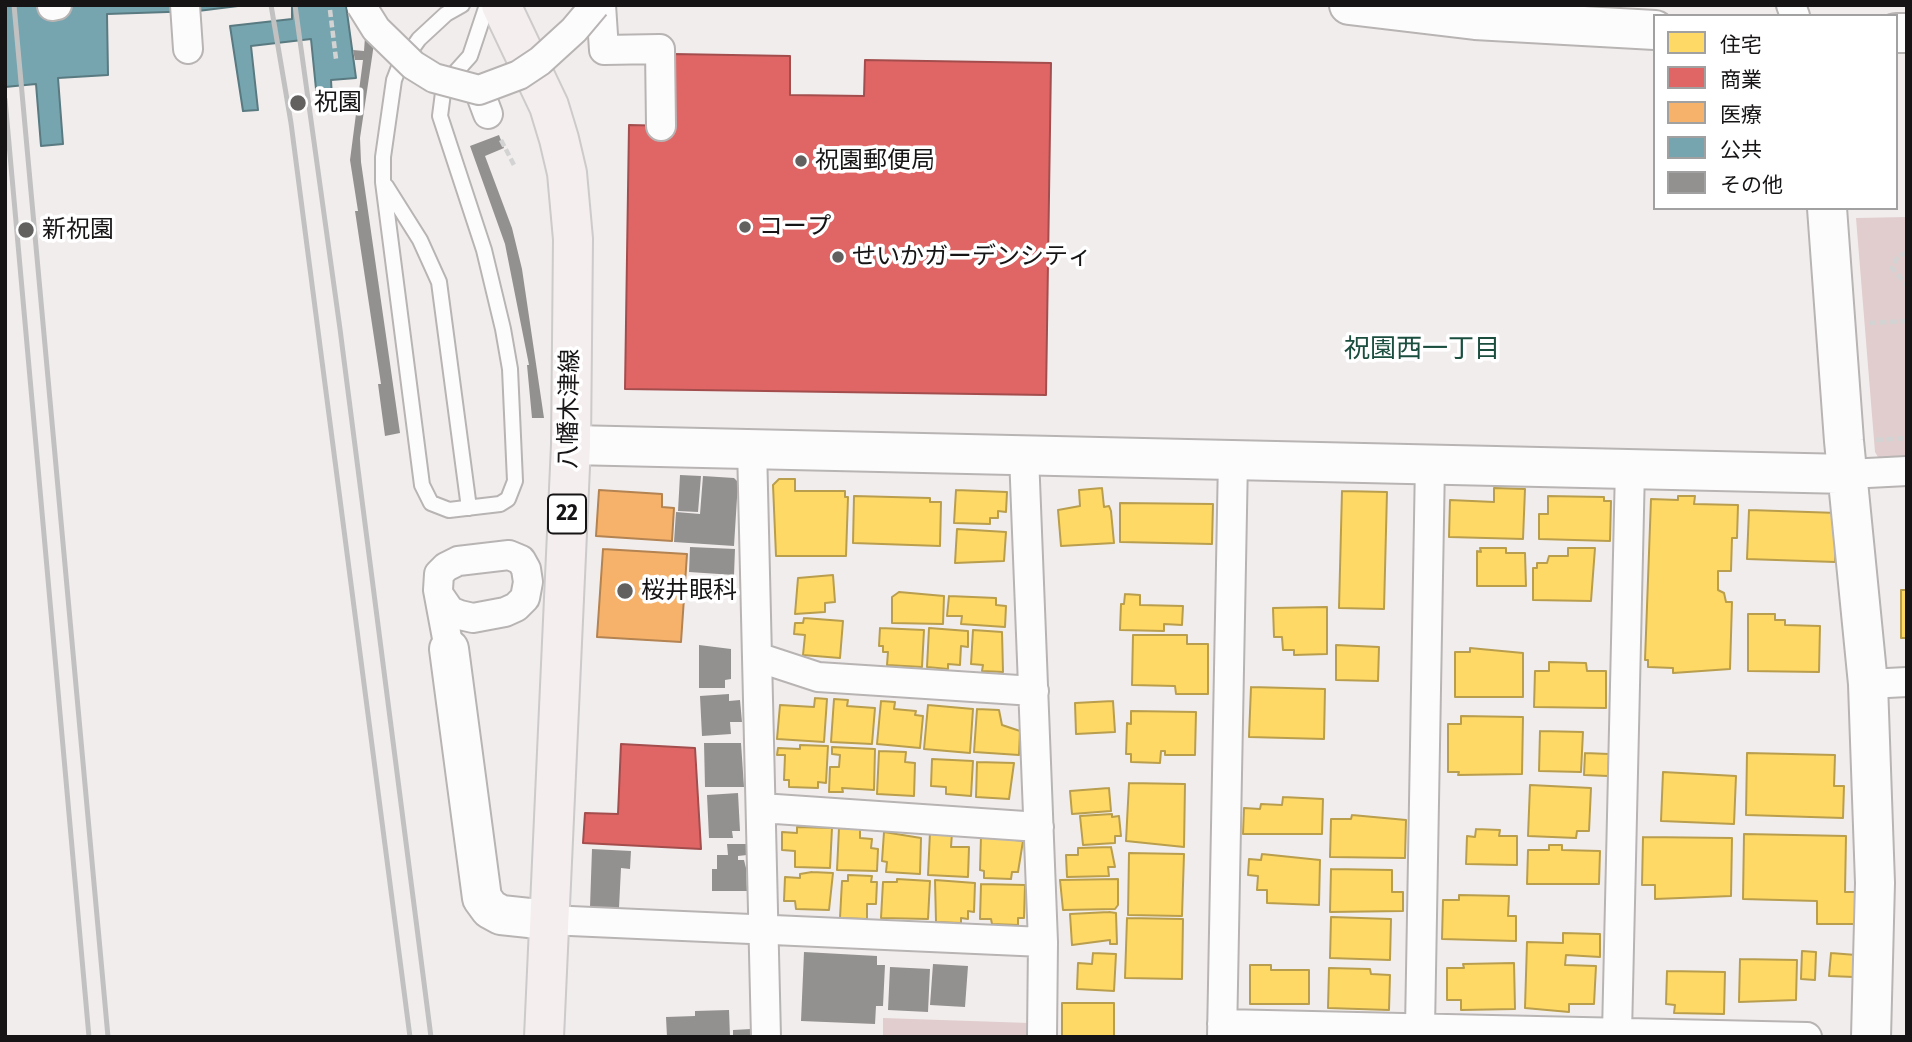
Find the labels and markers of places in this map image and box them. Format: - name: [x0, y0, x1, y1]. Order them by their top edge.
- place label: 祝園: [314, 89, 362, 117]
- marker: 祝園: [288, 93, 308, 113]
- place label: 祝園郵便局: [815, 147, 935, 175]
- marker: 祝園郵便局: [793, 153, 809, 169]
- place label: コープ: [759, 213, 831, 241]
- place label: 新祝園: [42, 216, 114, 244]
- marker: コープ: [737, 219, 753, 235]
- marker: 新祝園: [16, 220, 36, 240]
- place label: せいかガーデンシティ: [852, 243, 1092, 271]
- marker: せいかガーデンシティ: [830, 249, 846, 265]
- place label: 桜井眼科: [641, 577, 737, 605]
- marker: 桜井眼科: [615, 581, 635, 601]

